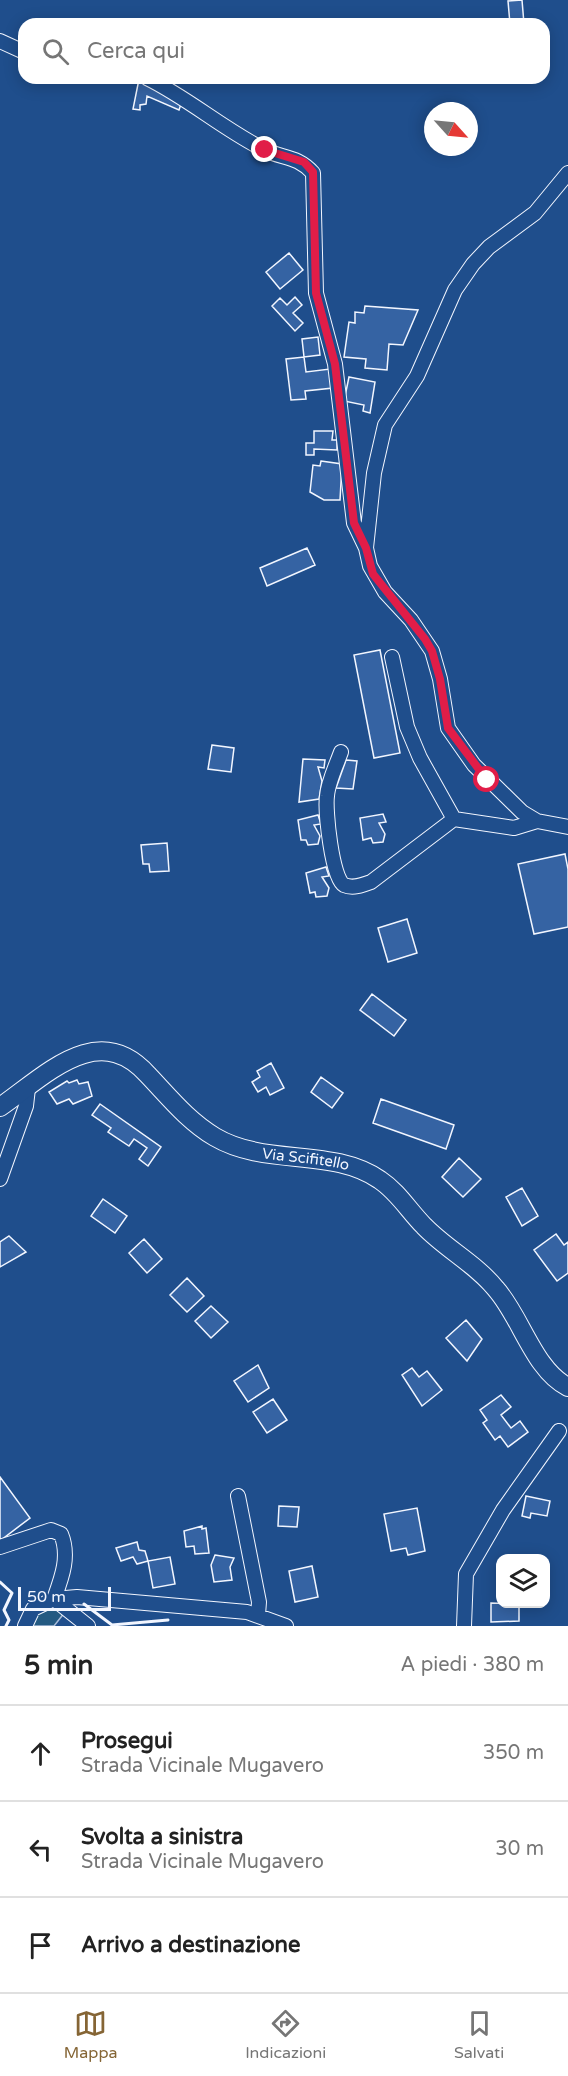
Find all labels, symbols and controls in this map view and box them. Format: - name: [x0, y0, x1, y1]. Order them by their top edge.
- search box: [18, 18, 550, 84]
- icon: search: [39, 35, 72, 68]
- text: Cerca qui: [87, 38, 185, 64]
- north arrow: [424, 102, 478, 156]
- route end: [251, 136, 277, 162]
- route start: [473, 766, 499, 792]
- street label: Via Scifitello: [261, 1144, 351, 1174]
- map controls: [496, 1554, 550, 1608]
- button: layers: [496, 1554, 550, 1608]
- scale bar: [18, 1584, 111, 1612]
- text: 50 m: [27, 1587, 66, 1607]
- text: 5 min: [24, 1650, 93, 1681]
- text: A piedi · 380 m: [401, 1653, 544, 1677]
- text: Prosegui: [81, 1728, 173, 1754]
- icon: ahead: [24, 1737, 57, 1770]
- text: 350 m: [483, 1741, 544, 1765]
- text: Strada Vicinale Mugavero: [81, 1754, 324, 1778]
- text: Svolta a sinistra: [81, 1824, 243, 1850]
- icon: left: [24, 1833, 57, 1866]
- text: 30 m: [495, 1837, 544, 1861]
- text: Strada Vicinale Mugavero: [81, 1850, 324, 1874]
- icon: arrive: [24, 1929, 57, 1962]
- text: Arrivo a destinazione: [81, 1932, 300, 1958]
- tab: Mappa: [64, 2007, 117, 2063]
- tab: Indicazioni: [245, 2007, 326, 2063]
- tab: Salvati: [454, 2007, 504, 2063]

